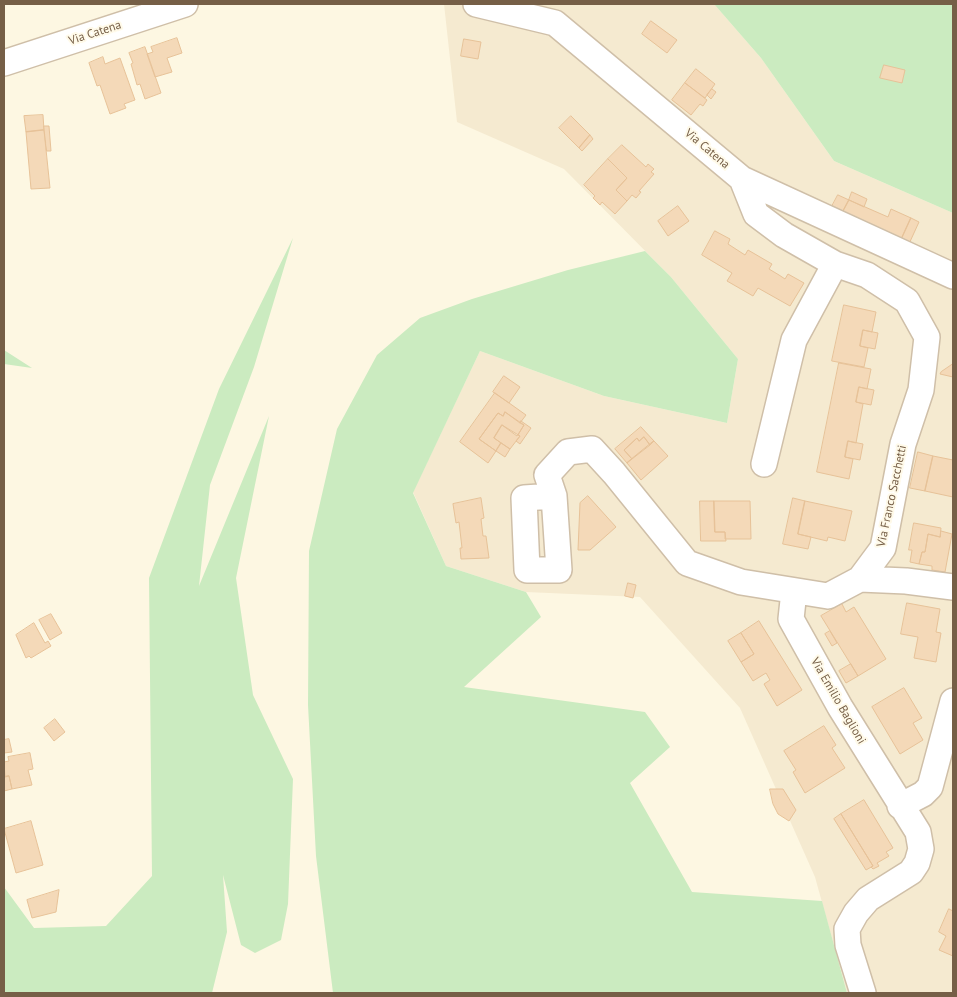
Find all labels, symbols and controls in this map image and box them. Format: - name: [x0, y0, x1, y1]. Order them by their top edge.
- street label: Via Catena: [67, 18, 123, 48]
- street label: Via Catena: [682, 126, 732, 172]
- street label: Via Franco Sacchetti: [874, 444, 910, 548]
- street label: Via Emilio Baglioni: [807, 655, 869, 747]

